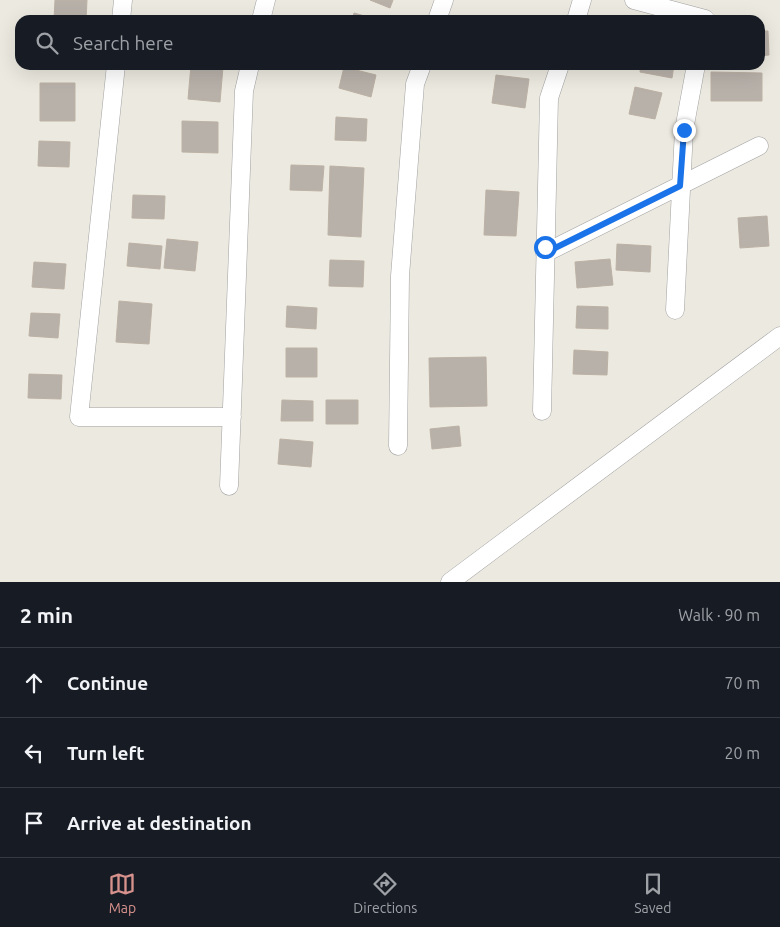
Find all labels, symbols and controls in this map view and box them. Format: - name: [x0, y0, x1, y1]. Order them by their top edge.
- search box: [15, 15, 765, 70]
- icon: search: [33, 29, 61, 57]
- text: Search here: [73, 32, 173, 54]
- route end: [673, 119, 696, 142]
- route start: [534, 236, 557, 259]
- text: 2 min: [20, 603, 73, 627]
- text: Walk · 90 m: [678, 606, 760, 624]
- icon: ahead: [20, 669, 48, 697]
- text: Continue: [67, 672, 148, 694]
- text: 70 m: [724, 674, 760, 692]
- icon: left: [20, 739, 48, 767]
- text: Turn left: [67, 742, 145, 764]
- text: 20 m: [724, 744, 760, 762]
- icon: arrive: [20, 809, 48, 837]
- text: Arrive at destination: [67, 812, 252, 834]
- tab: Map: [108, 870, 136, 916]
- tab: Directions: [353, 870, 417, 916]
- tab: Saved: [634, 870, 672, 916]

